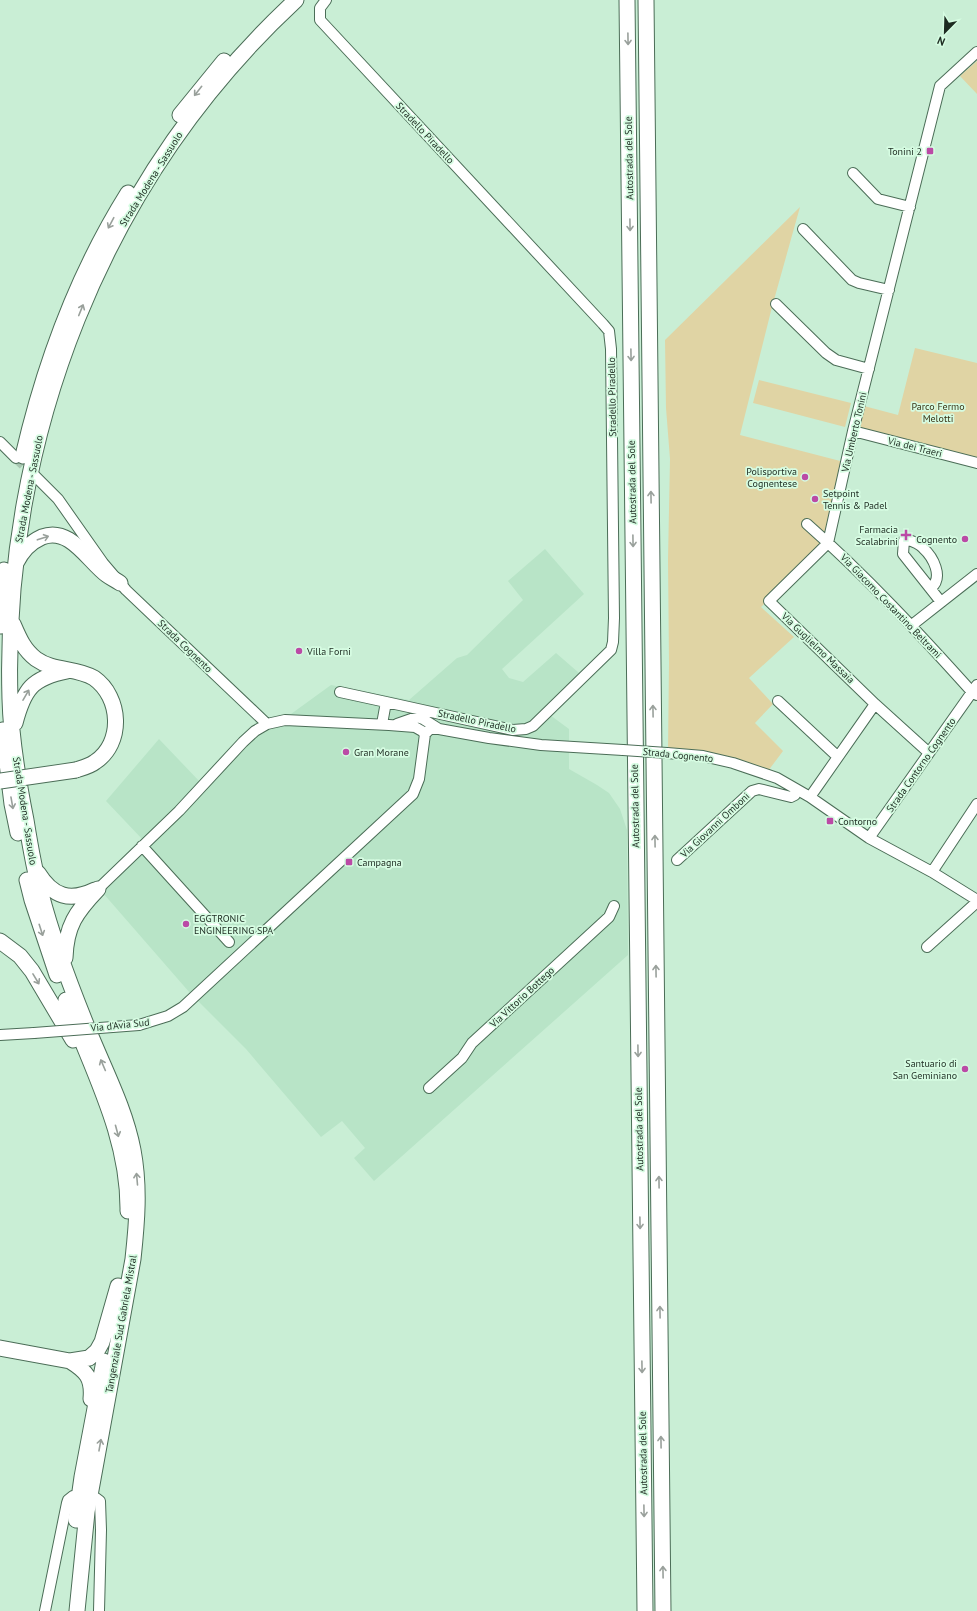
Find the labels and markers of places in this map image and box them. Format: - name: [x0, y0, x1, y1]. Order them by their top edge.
- place label: Tonini 2: [888, 145, 922, 158]
- marker: Tonini 2: [925, 146, 935, 156]
- place label: Polisportiva Cognentese: [746, 465, 797, 490]
- marker: Polisportiva Cognentese: [800, 472, 810, 482]
- place label: Setpoint Tennis & Padel: [823, 487, 887, 512]
- marker: Setpoint Tennis & Padel: [810, 494, 820, 504]
- place label: Farmacia Scalabrini: [856, 523, 898, 548]
- marker: Farmacia Scalabrini: [901, 530, 911, 540]
- place label: Cognento: [916, 533, 957, 546]
- marker: Cognento: [960, 534, 970, 544]
- place label: Villa Forni: [306, 645, 351, 658]
- marker: Villa Forni: [294, 646, 304, 656]
- place label: Gran Morane: [354, 746, 409, 759]
- marker: Gran Morane: [341, 747, 351, 757]
- place label: Contorno: [838, 815, 877, 828]
- marker: Contorno: [825, 816, 835, 826]
- place label: Campagna: [357, 856, 402, 869]
- marker: Campagna: [344, 857, 354, 867]
- place label: EGGTRONIC ENGINEERING SPA: [194, 912, 273, 937]
- marker: EGGTRONIC ENGINEERING SPA: [181, 919, 191, 929]
- place label: Santuario di San Geminiano: [893, 1057, 957, 1082]
- marker: Santuario di San Geminiano: [960, 1064, 970, 1074]

